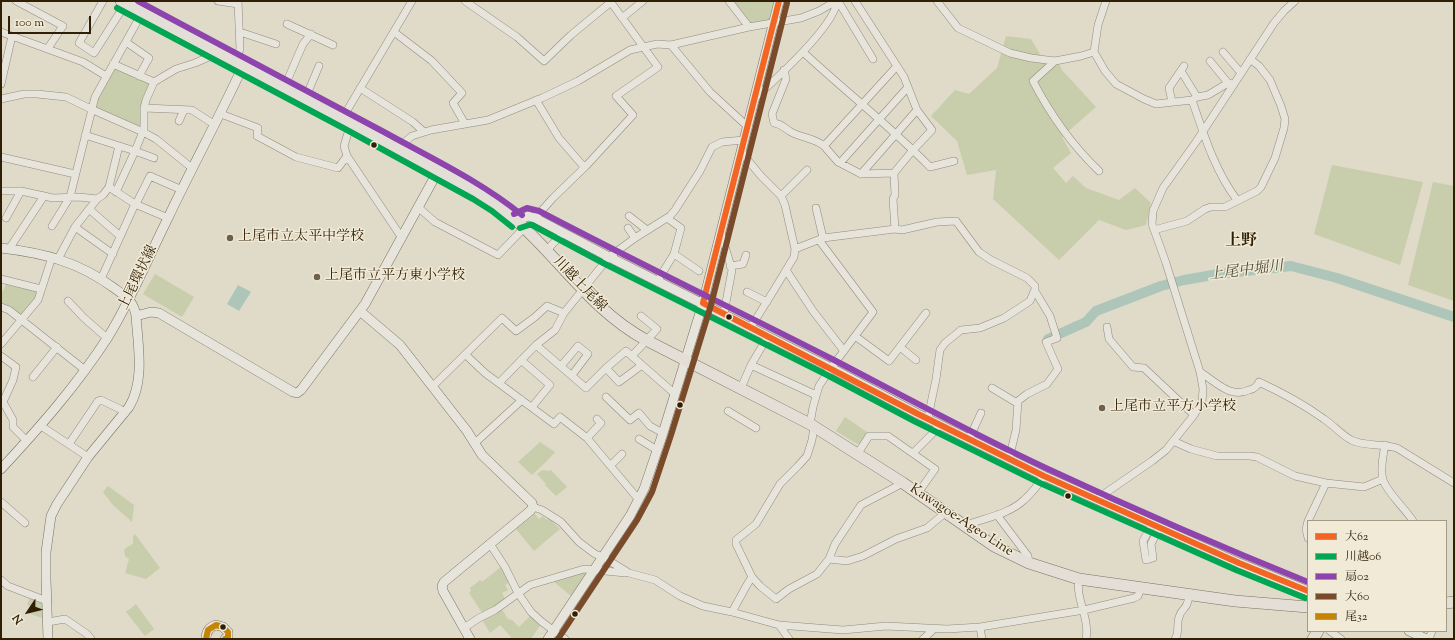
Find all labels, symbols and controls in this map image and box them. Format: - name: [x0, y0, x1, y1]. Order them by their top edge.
- scale bar: [10, 8, 93, 34]
- text: 100 m: [15, 14, 44, 32]
- unlabelled marker: [369, 140, 379, 150]
- place label: 上尾市立太平中学校: [238, 230, 364, 246]
- district label: 上野: [1225, 232, 1257, 252]
- marker: 上尾市立太平中学校: [225, 233, 235, 243]
- street label: 上尾環状線: [116, 243, 162, 313]
- street label: 川越上尾線: [549, 254, 609, 316]
- water label: 上尾中堀川: [1208, 258, 1284, 286]
- place label: 上尾市立平方東小学校: [325, 269, 465, 285]
- marker: 上尾市立平方東小学校: [312, 272, 322, 282]
- unlabelled marker: [724, 312, 734, 322]
- unlabelled marker: [675, 400, 685, 410]
- place label: 上尾市立平方小学校: [1110, 400, 1236, 416]
- marker: 上尾市立平方小学校: [1097, 403, 1107, 413]
- street label: Kawagoe-Ageo Line: [906, 481, 1016, 561]
- unlabelled marker: [1063, 491, 1073, 501]
- legend: [1307, 520, 1447, 632]
- text: 大62: [1345, 528, 1368, 546]
- text: 川越06: [1345, 548, 1381, 566]
- text: 扇02: [1345, 568, 1369, 586]
- text: 大60: [1345, 588, 1369, 606]
- north arrow: [8, 592, 48, 632]
- text: 尾32: [1345, 608, 1367, 626]
- unlabelled marker: [570, 609, 580, 619]
- text: N: [9, 611, 27, 627]
- unlabelled marker: [218, 622, 228, 632]

